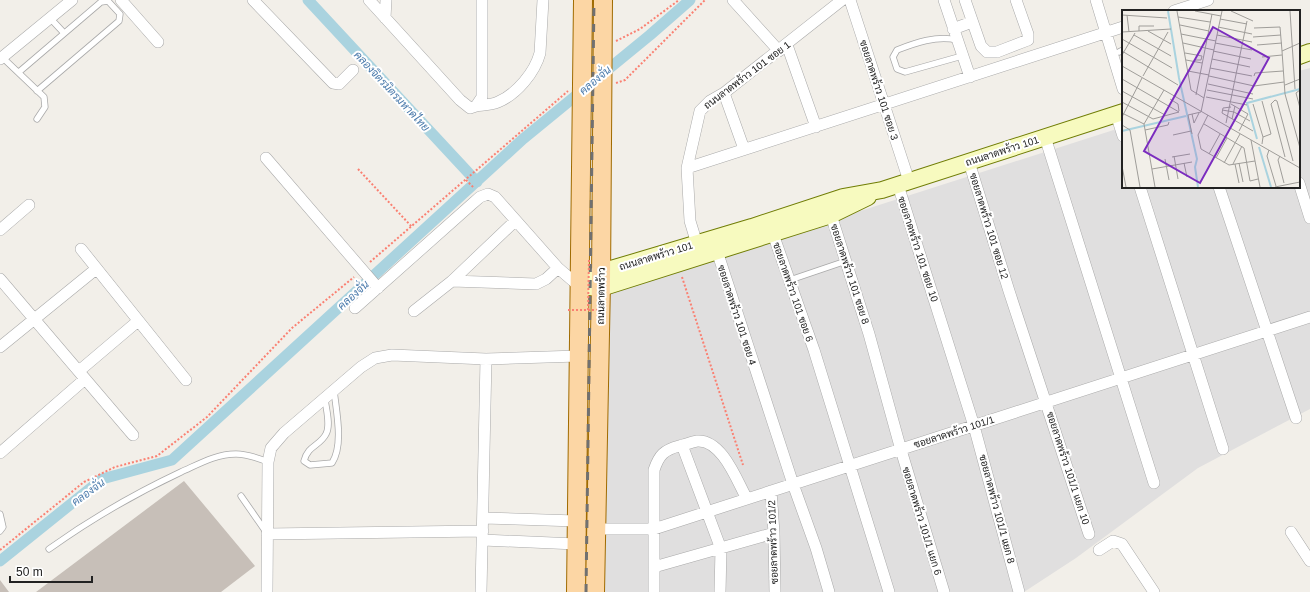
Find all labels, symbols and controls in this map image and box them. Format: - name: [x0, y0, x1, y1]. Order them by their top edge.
- inset map: [1122, 10, 1300, 188]
- street label: ถนนลาดพร้าว 101 ซอย 1: [701, 38, 793, 111]
- street label: ซอยลาดพร้าว 101 ซอย 3: [858, 38, 901, 142]
- water label: คลองจิตรมิตรมหาดไทย: [352, 47, 434, 134]
- water label: คลองจั่น: [574, 60, 613, 97]
- street label: ถนนลาดพร้าว 101: [964, 133, 1041, 168]
- street label: ซอยลาดพร้าว 101 ซอย 12: [968, 171, 1011, 281]
- street label: ซอยลาดพร้าว 101 ซอย 10: [896, 195, 941, 304]
- street label: ซอยลาดพร้าว 101 ซอย 8: [829, 222, 872, 326]
- street label: ถนนลาดพร้าว 101: [617, 238, 695, 272]
- street label: ซอยลาดพร้าว 101 ซอย 6: [771, 240, 816, 344]
- street label: ซอยลาดพร้าว 101 ซอย 4: [716, 263, 759, 367]
- street label: ถนนลาดพร้าว: [594, 267, 607, 325]
- water label: คลองจั่น: [332, 275, 371, 312]
- street label: ซอยลาดพร้าว 101/1 แยก 10: [1045, 410, 1093, 526]
- street label: ซอยลาดพร้าว 101/1: [912, 413, 996, 450]
- street label: ซอยลาดพร้าว 101/1 แยก 8: [977, 453, 1018, 565]
- street label: ซอยลาดพร้าว 101/1 แยก 6: [900, 465, 945, 577]
- water label: คลองจั่น: [67, 472, 107, 508]
- street label: ซอยลาดพร้าว 101/2: [765, 499, 780, 584]
- scale bar: [10, 558, 92, 584]
- text: 50 m: [16, 565, 43, 579]

